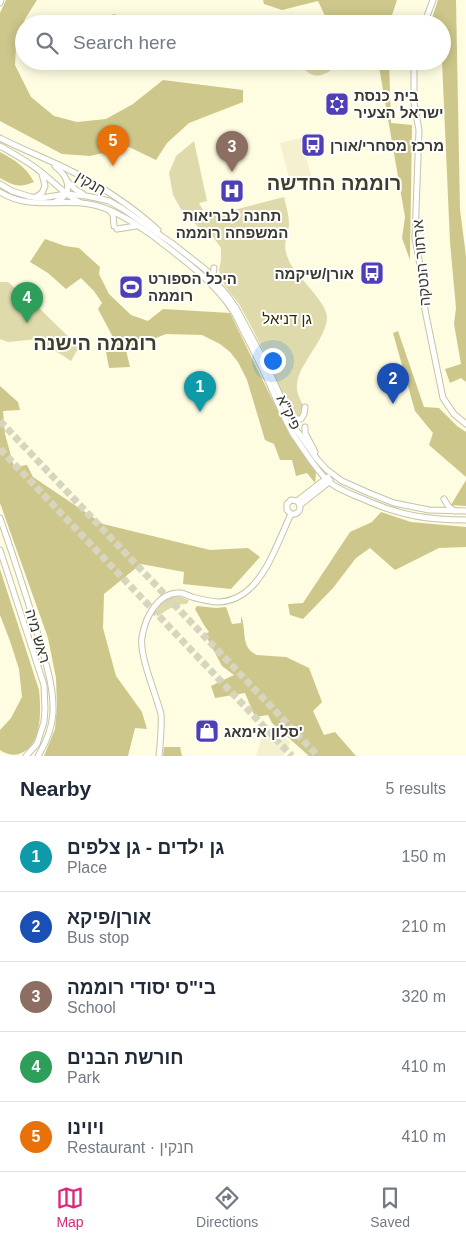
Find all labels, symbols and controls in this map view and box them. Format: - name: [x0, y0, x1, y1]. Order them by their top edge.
- search box: [15, 15, 451, 70]
- icon: search: [33, 29, 61, 57]
- text: Search here: [73, 32, 177, 53]
- place label: בית כנסת ישראל הצעיר: [354, 87, 444, 121]
- synagogue icon: בית כנסת ישראל הצעיר: [324, 91, 350, 117]
- pin: 5: [97, 125, 129, 166]
- pin: 3: [216, 131, 248, 172]
- bus stop icon: מרכז מסחרי/אורן: [300, 132, 326, 158]
- place label: מרכז מסחרי/אורן: [330, 137, 444, 154]
- street label: חנקין: [73, 167, 109, 199]
- district label: רוממה החדשה: [267, 172, 401, 194]
- hospital icon: תחנה לבריאות המשפחה רוממה: [219, 178, 245, 204]
- place label: תחנה לבריאות המשפחה רוממה: [176, 207, 288, 241]
- street label: ארתור הנטקה: [409, 218, 433, 307]
- bus stop icon: אורן/שיקמה: [359, 260, 385, 286]
- place label: אורן/שיקמה: [274, 265, 354, 282]
- place label: היכל הספורט רוממה: [148, 270, 237, 304]
- sports icon: היכל הספורט רוממה: [118, 274, 144, 300]
- pin: 4: [11, 282, 43, 323]
- park label: גן דניאל: [262, 310, 312, 327]
- district label: רוממה הישנה: [33, 332, 157, 354]
- your location: [260, 348, 286, 374]
- pin: 2: [377, 363, 409, 404]
- pin: 1: [184, 371, 216, 412]
- street label: פיק"א: [273, 392, 305, 432]
- street label: ראש מיה: [22, 607, 54, 665]
- shop icon: סלון אימאג': [194, 718, 220, 744]
- place label: סלון אימאג': [224, 723, 303, 740]
- text: Nearby: [20, 777, 91, 800]
- text: 5 results: [386, 780, 446, 797]
- text: גן ילדים - גן צלפים: [67, 837, 224, 858]
- text: 1: [32, 848, 40, 865]
- text: 150 m: [402, 848, 446, 865]
- text: Place: [67, 859, 107, 876]
- text: אורן/פיקא: [67, 907, 151, 928]
- text: 2: [32, 918, 40, 935]
- text: 210 m: [402, 918, 446, 935]
- text: Bus stop: [67, 929, 129, 946]
- text: בי"ס יסודי רוממה: [67, 977, 216, 998]
- text: 3: [32, 988, 40, 1005]
- text: 320 m: [402, 988, 446, 1005]
- text: School: [67, 999, 116, 1016]
- text: חורשת הבנים: [67, 1047, 183, 1068]
- text: 4: [32, 1058, 40, 1075]
- text: 410 m: [402, 1058, 446, 1075]
- text: Park: [67, 1069, 100, 1086]
- text: ויוינו: [67, 1117, 104, 1138]
- text: 5: [32, 1128, 40, 1145]
- text: 410 m: [402, 1128, 446, 1145]
- text: Restaurant · חנקין: [67, 1139, 194, 1156]
- tab: Map: [56, 1184, 84, 1230]
- tab: Directions: [196, 1184, 258, 1230]
- tab: Saved: [370, 1184, 410, 1230]

